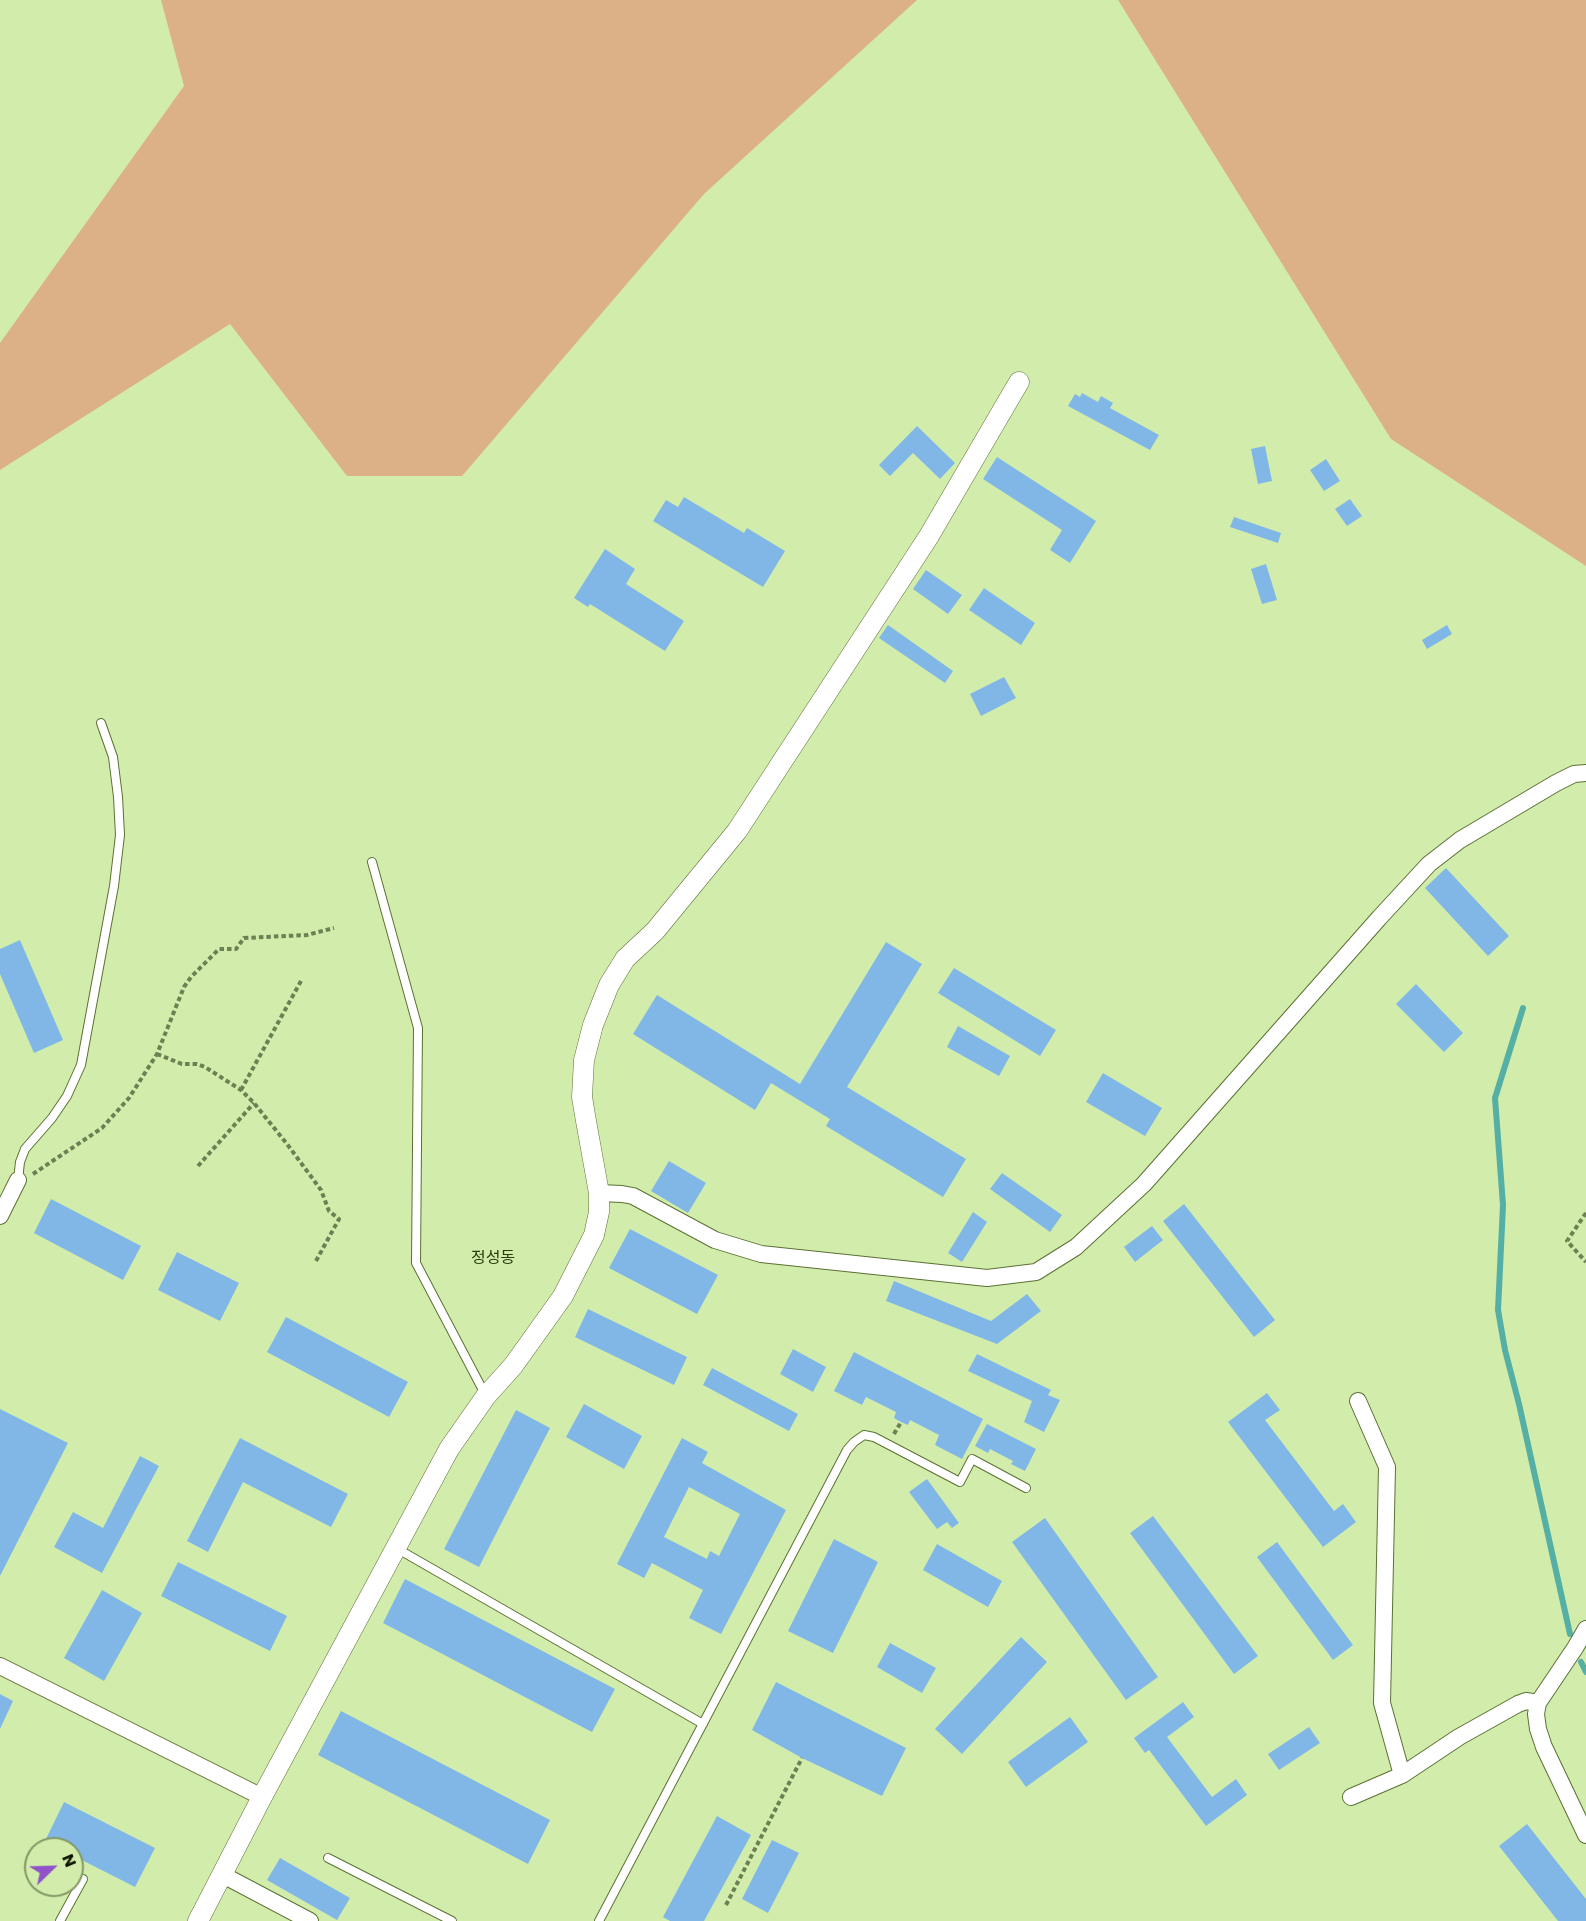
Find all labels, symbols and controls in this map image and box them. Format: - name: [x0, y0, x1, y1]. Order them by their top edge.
- district label: 정성동: [471, 1249, 515, 1269]
- north arrow: [24, 1837, 84, 1897]
- text: N: [56, 1851, 82, 1871]

